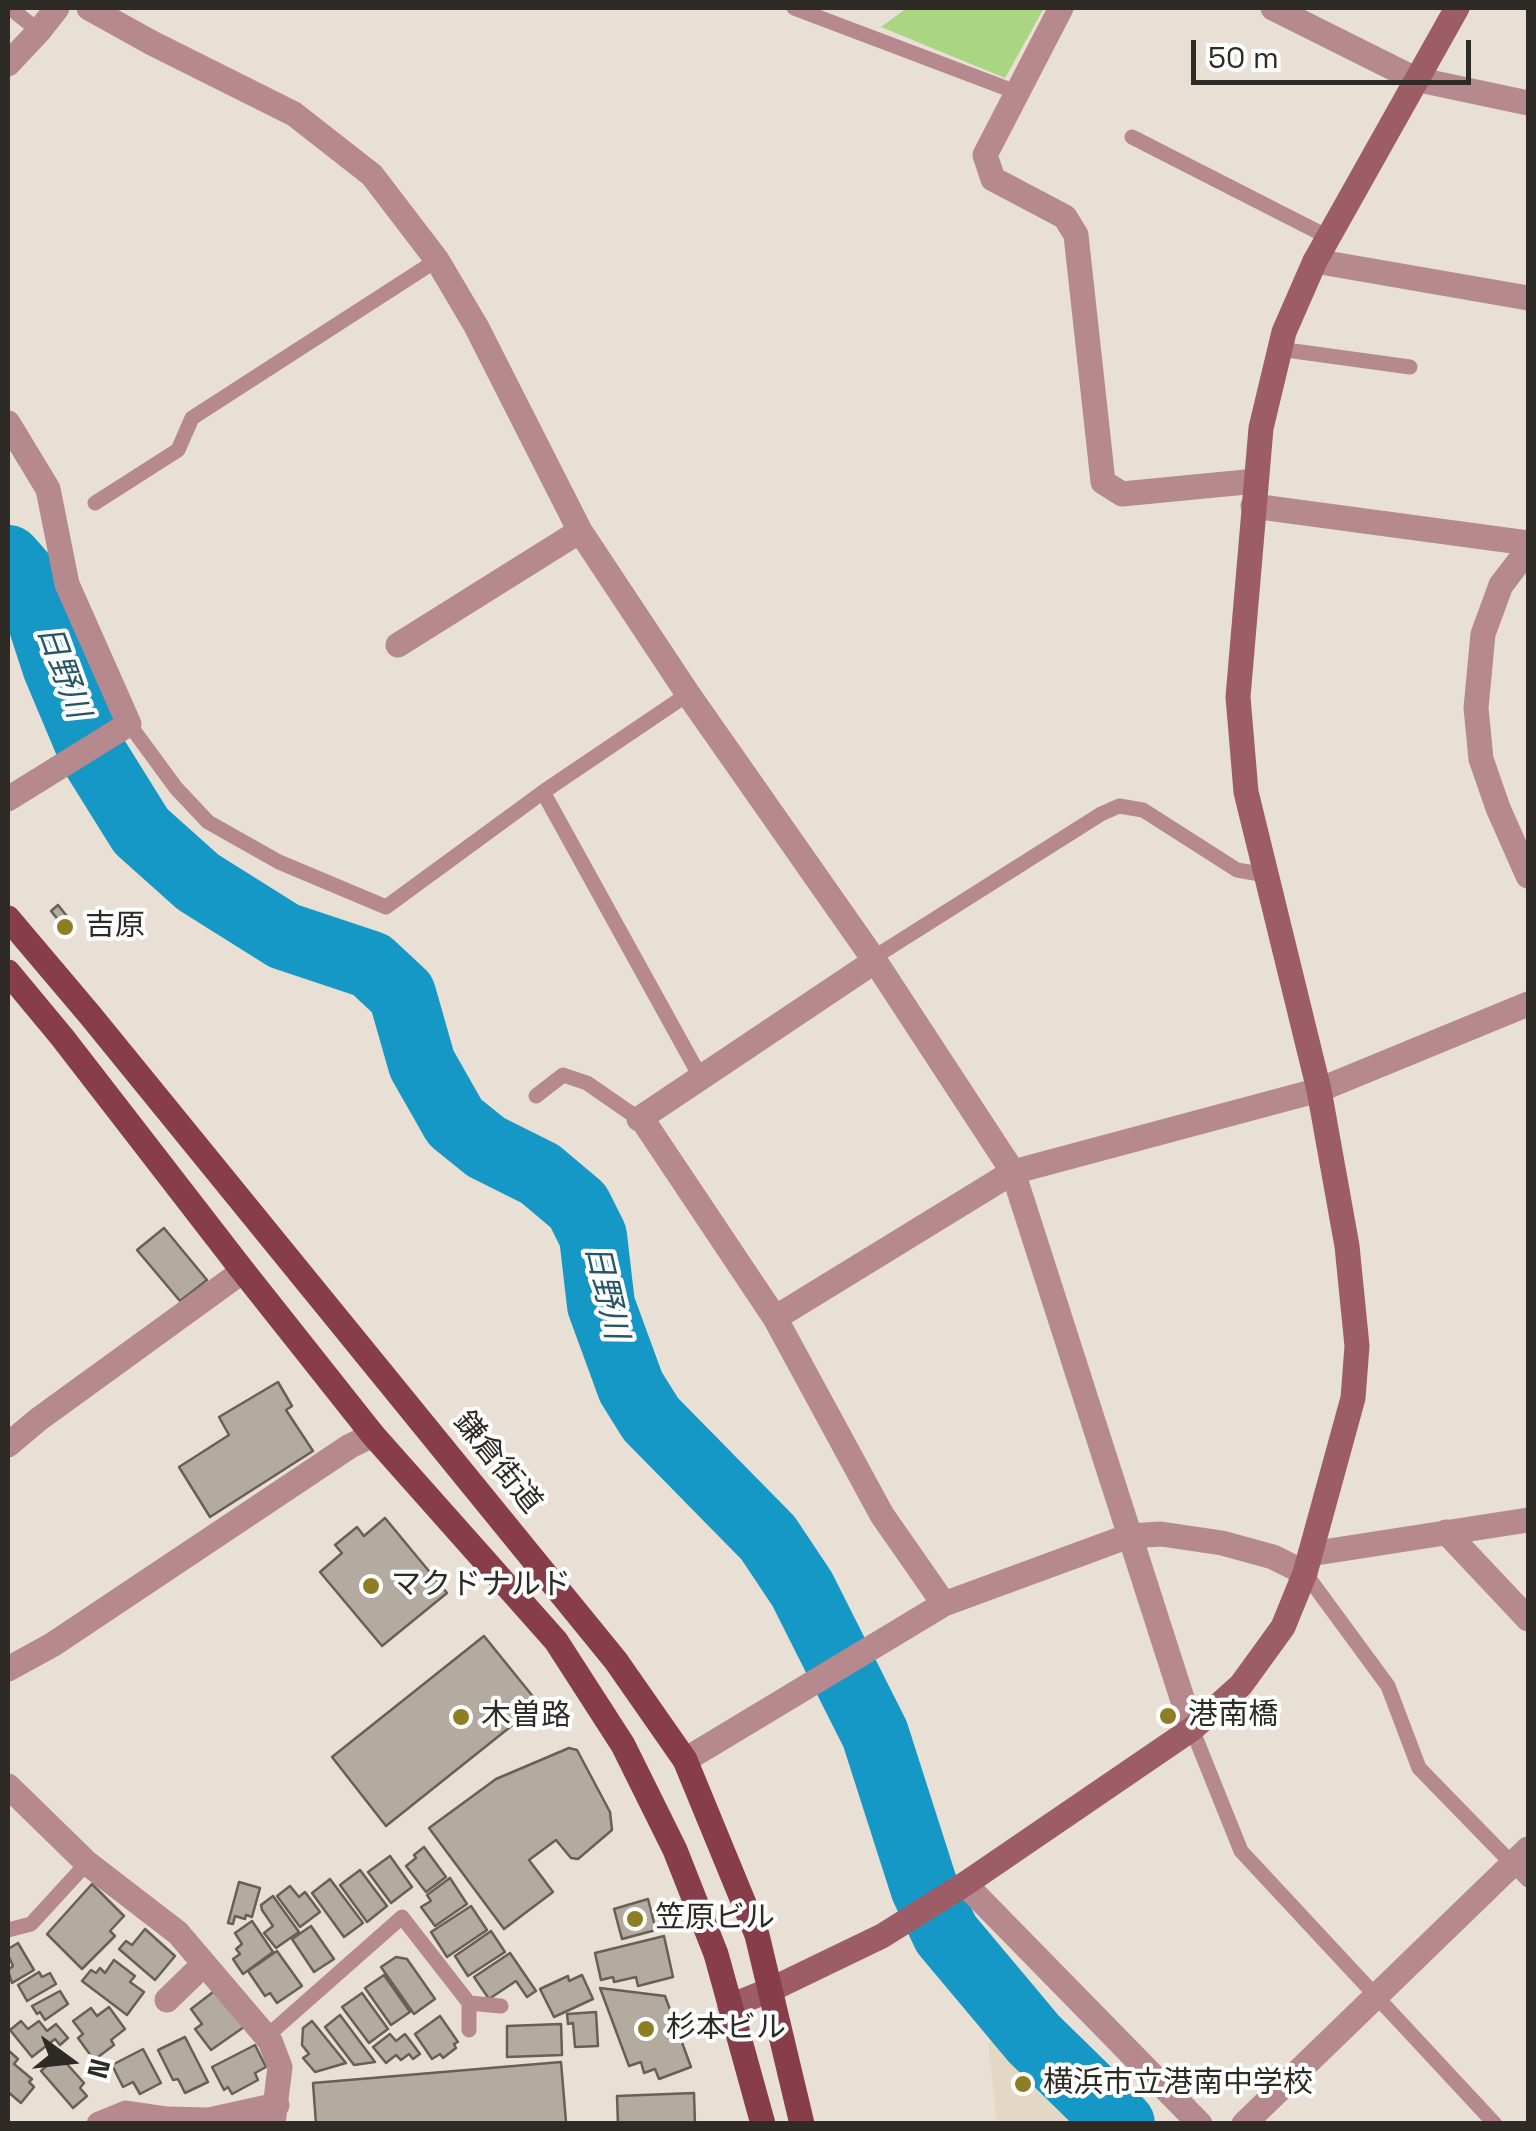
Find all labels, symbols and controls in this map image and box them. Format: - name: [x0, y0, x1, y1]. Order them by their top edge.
- scale bar: [1196, 20, 1476, 82]
- text: 50 m: [1208, 38, 1279, 77]
- water label: 日野川: [28, 620, 96, 724]
- place label: 吉原: [85, 909, 145, 945]
- marker: 吉原: [54, 916, 76, 938]
- water label: 日野川: [575, 1241, 635, 1343]
- street label: 鎌倉街道: [445, 1405, 549, 1521]
- place label: マクドナルド: [391, 1568, 571, 1604]
- marker: マクドナルド: [360, 1575, 382, 1597]
- place label: 港南橋: [1188, 1698, 1278, 1734]
- place label: 木曽路: [481, 1699, 571, 1735]
- marker: 港南橋: [1157, 1705, 1179, 1727]
- marker: 木曽路: [450, 1706, 472, 1728]
- place label: 笠原ビル: [655, 1901, 775, 1937]
- marker: 笠原ビル: [624, 1908, 646, 1930]
- north arrow: [20, 2011, 120, 2111]
- place label: 杉本ビル: [666, 2011, 786, 2047]
- marker: 杉本ビル: [635, 2018, 657, 2040]
- text: N: [79, 2055, 119, 2082]
- place label: 横浜市立港南中学校: [1043, 2066, 1313, 2102]
- marker: 横浜市立港南中学校: [1012, 2073, 1034, 2095]

